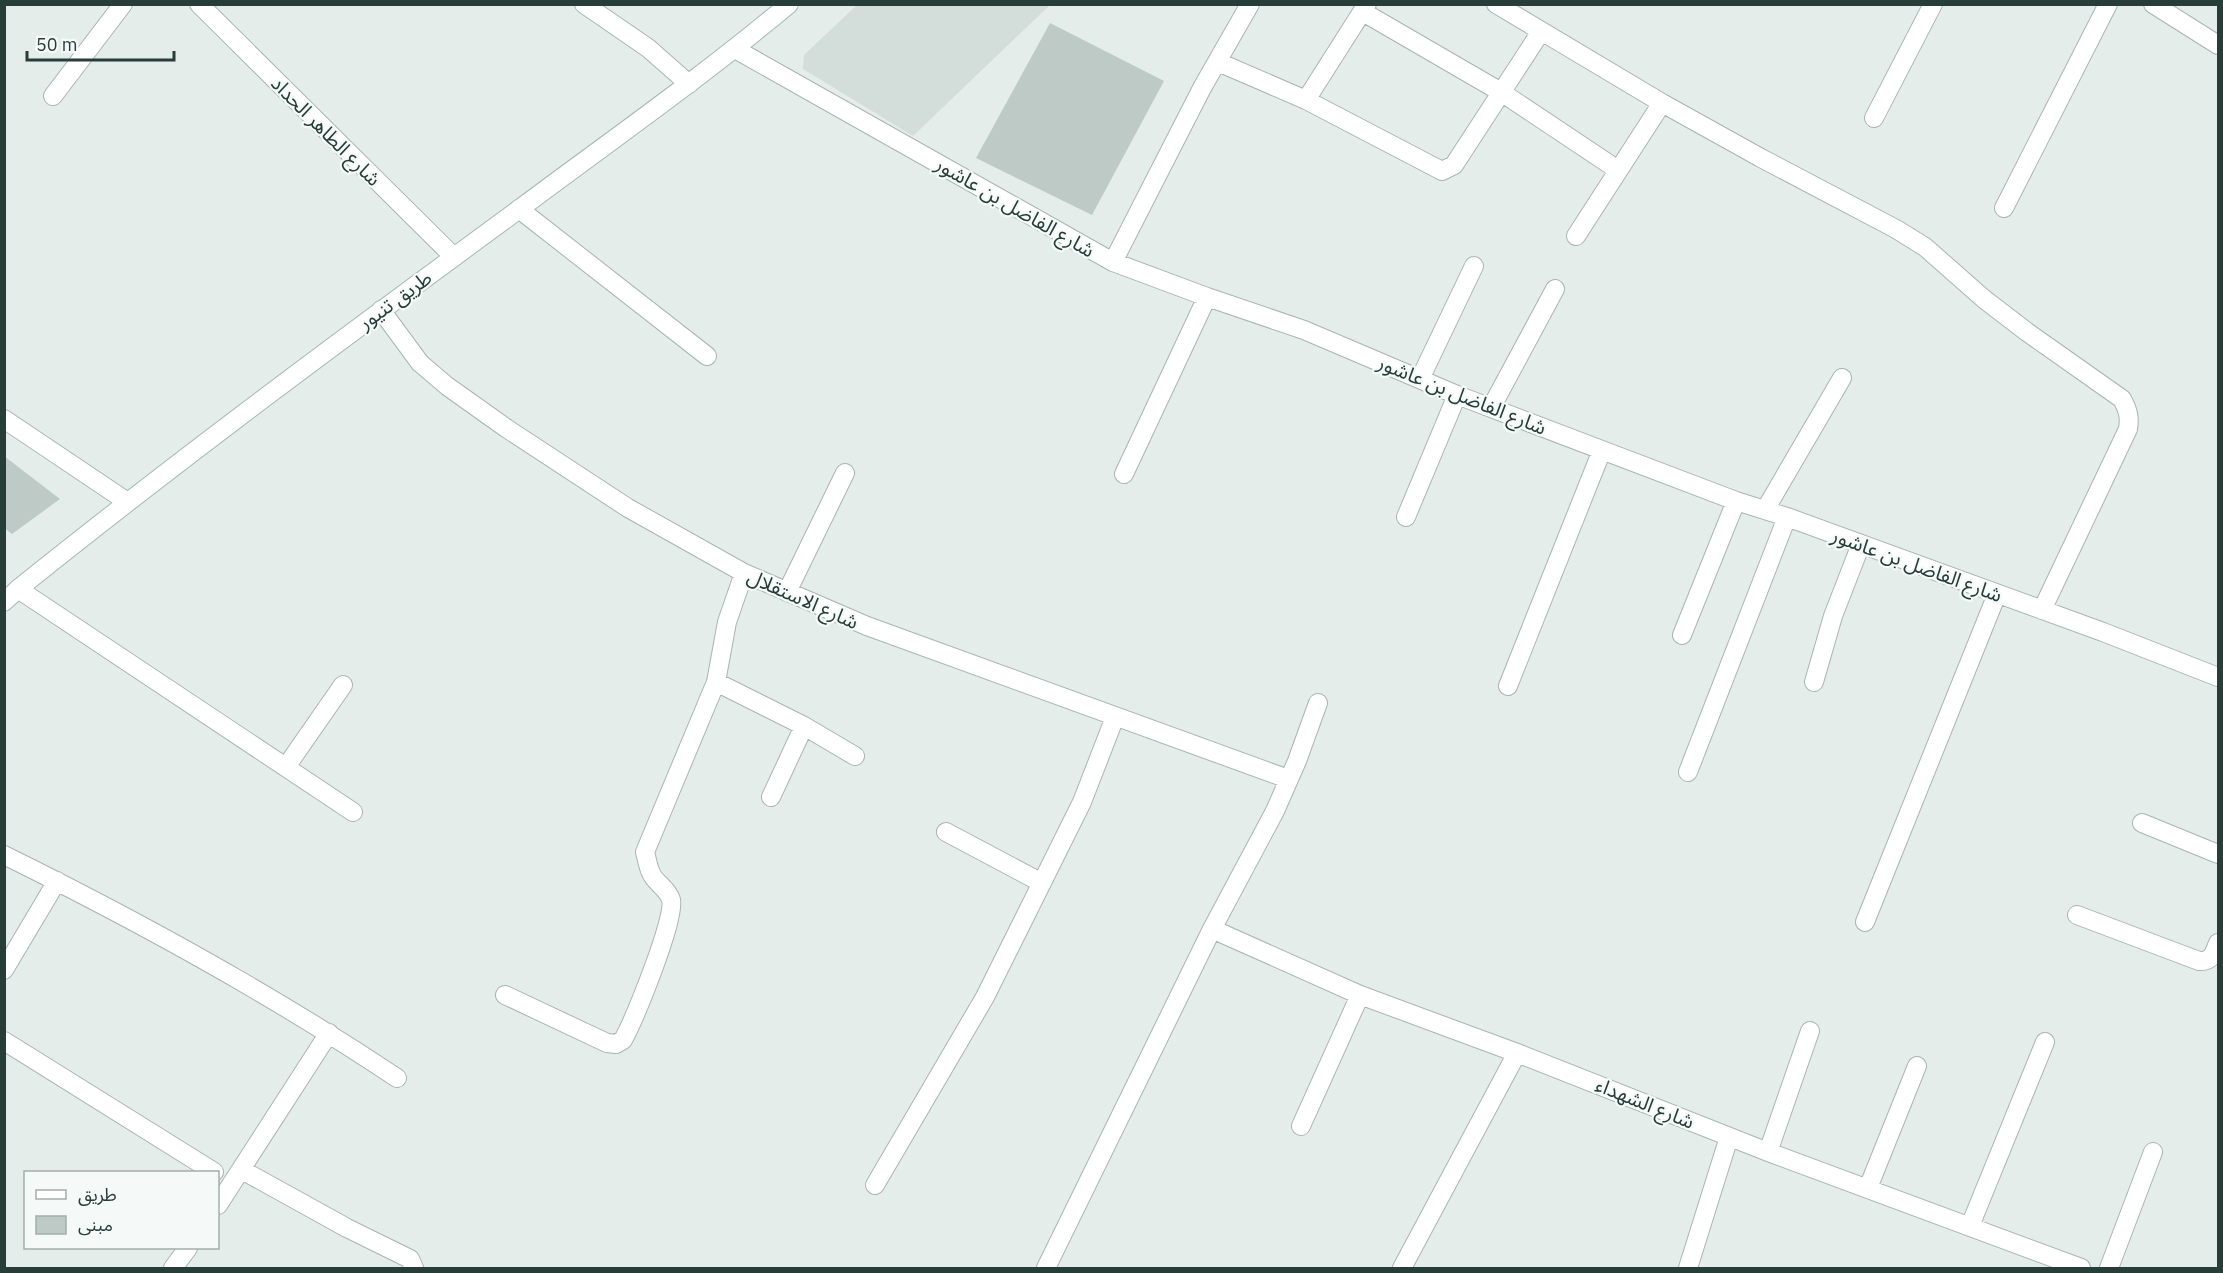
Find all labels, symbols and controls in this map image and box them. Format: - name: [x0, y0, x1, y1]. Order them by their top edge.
- scale bar: [27, 24, 174, 62]
- text: 50 m: [36, 33, 78, 56]
- street label: شارع الطاهر الحداد: [264, 70, 387, 193]
- street label: شارع الفاضل بن عاشور: [929, 149, 1100, 265]
- street label: طريق تنيور: [352, 264, 437, 336]
- street label: شارع الفاضل بن عاشور: [1372, 348, 1551, 443]
- street label: شارع الفاضل بن عاشور: [1826, 521, 2006, 610]
- street label: شارع الاستقلال: [743, 562, 863, 637]
- street label: شارع الشهداء: [1591, 1070, 1699, 1136]
- legend: [24, 1171, 219, 1249]
- text: طريق: [78, 1183, 117, 1206]
- text: مبنى: [78, 1213, 113, 1236]

